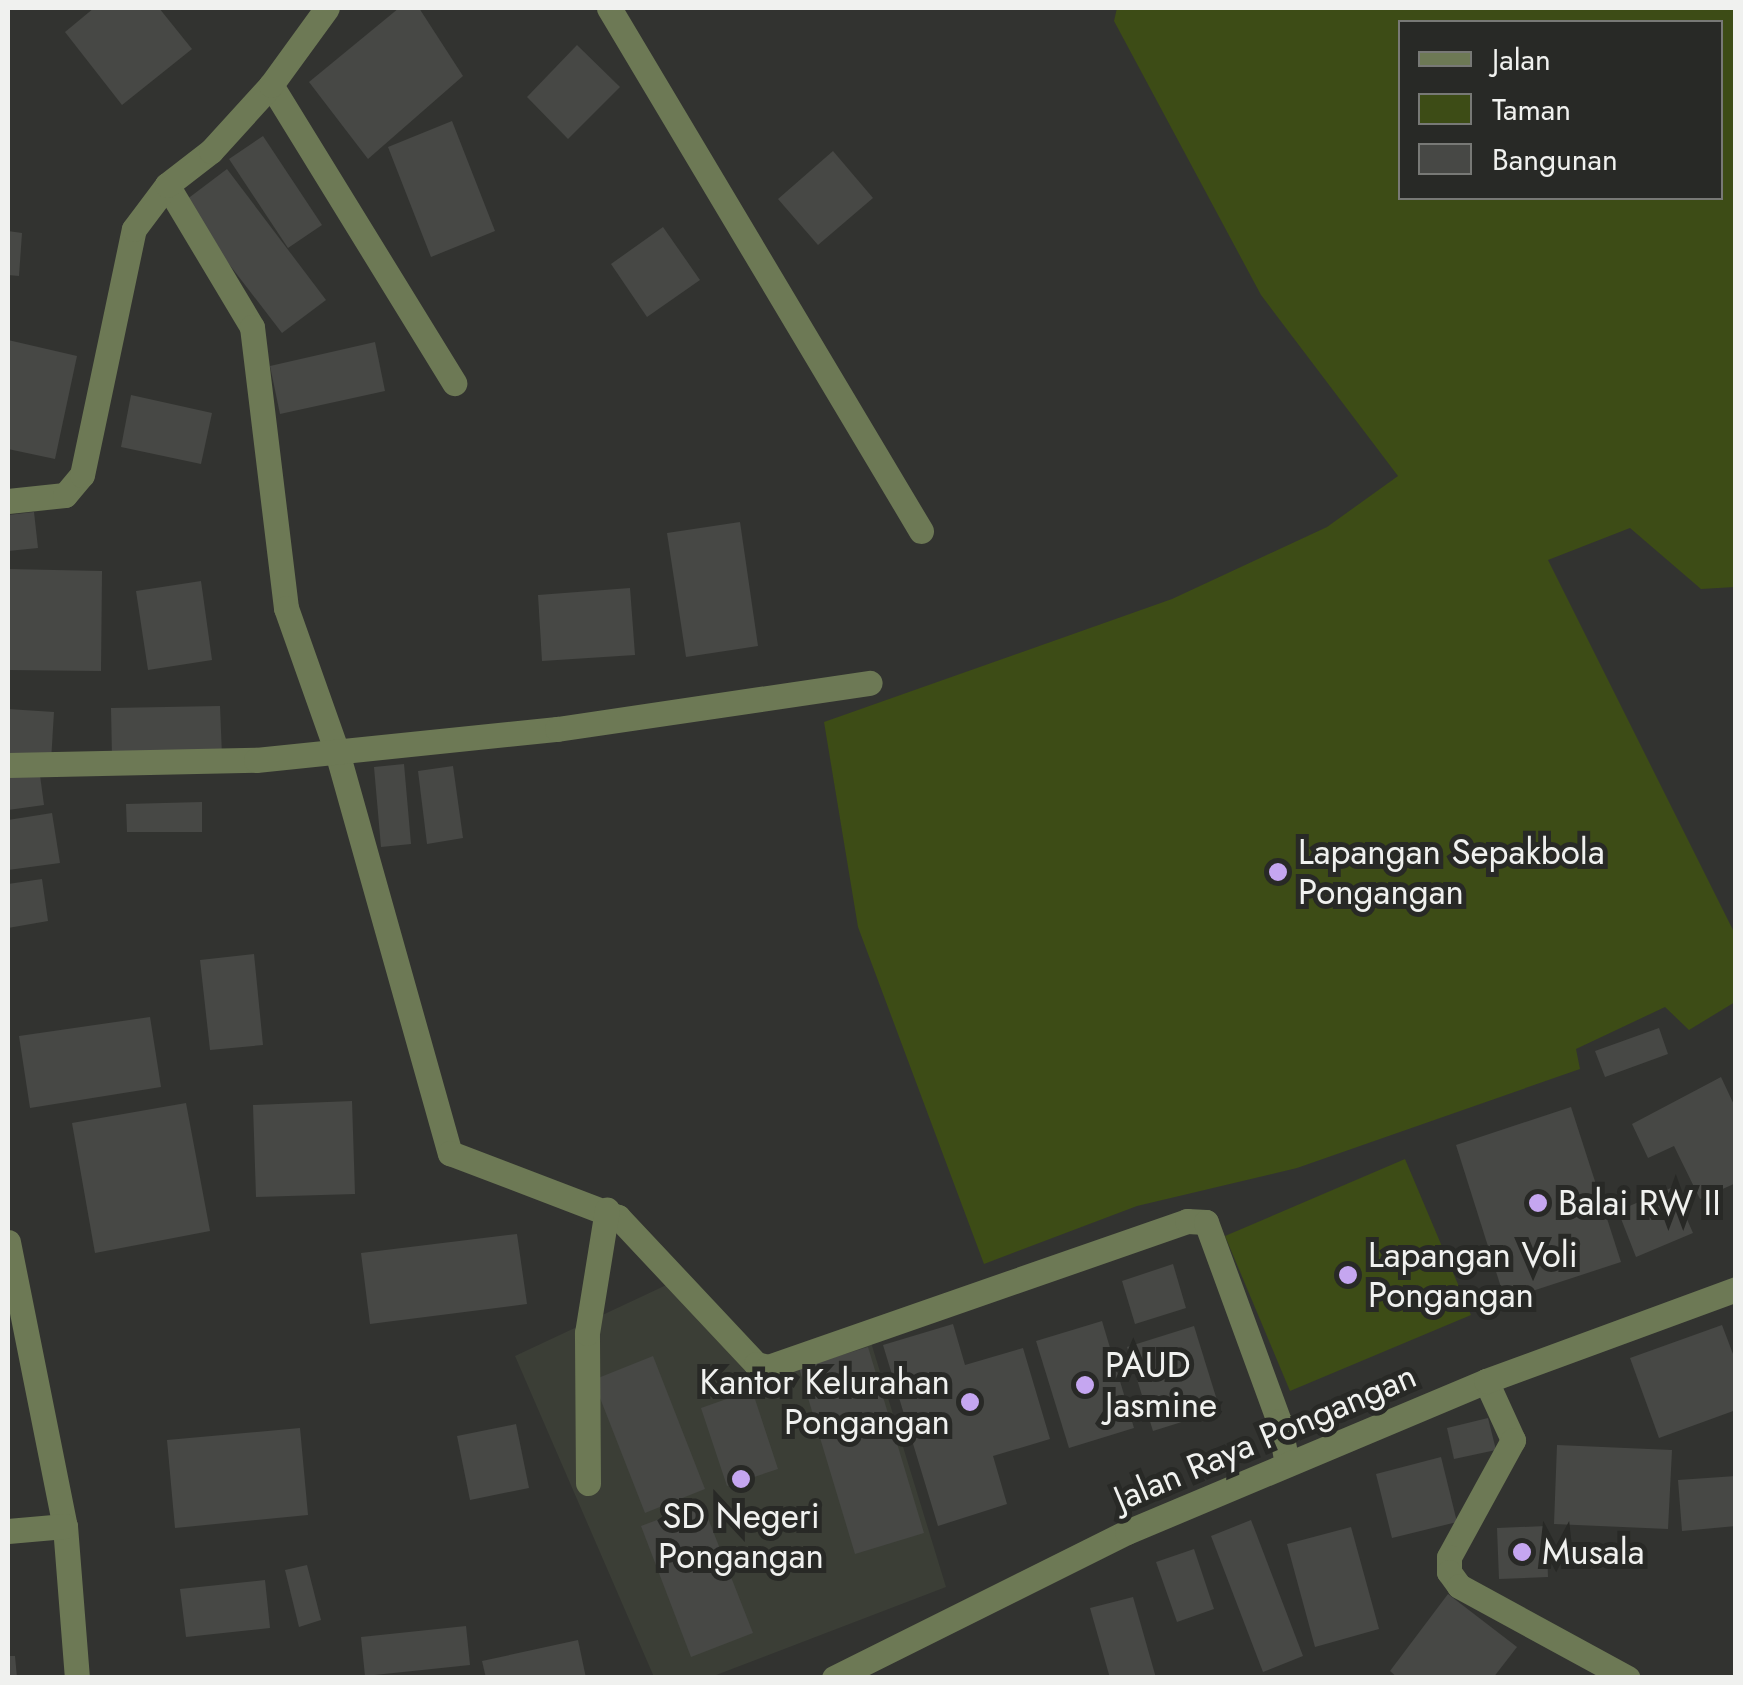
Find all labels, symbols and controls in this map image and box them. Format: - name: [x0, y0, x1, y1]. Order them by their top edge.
- legend: [1398, 20, 1723, 200]
- text: Jalan: [1492, 38, 1551, 81]
- text: Taman: [1492, 88, 1571, 131]
- text: Bangunan: [1492, 138, 1618, 181]
- place label: Lapangan Sepakbola Pongangan: [1298, 831, 1605, 913]
- marker: Lapangan Sepakbola Pongangan: [1267, 861, 1289, 883]
- place label: Balai RW II: [1558, 1182, 1721, 1224]
- marker: Balai RW II: [1527, 1192, 1549, 1214]
- place label: Lapangan Voli Pongangan: [1368, 1234, 1578, 1316]
- marker: Lapangan Voli Pongangan: [1337, 1264, 1359, 1286]
- place label: PAUD Jasmine: [1105, 1344, 1217, 1426]
- street label: Jalan Raya Pongangan: [1108, 1354, 1422, 1520]
- place label: Kantor Kelurahan Pongangan: [699, 1361, 950, 1443]
- marker: PAUD Jasmine: [1074, 1374, 1096, 1396]
- marker: Kantor Kelurahan Pongangan: [959, 1391, 981, 1413]
- marker: SD Negeri Pongangan: [730, 1468, 752, 1490]
- place label: SD Negeri Pongangan: [658, 1495, 824, 1577]
- place label: Musala: [1542, 1531, 1645, 1573]
- marker: Musala: [1511, 1541, 1533, 1563]

